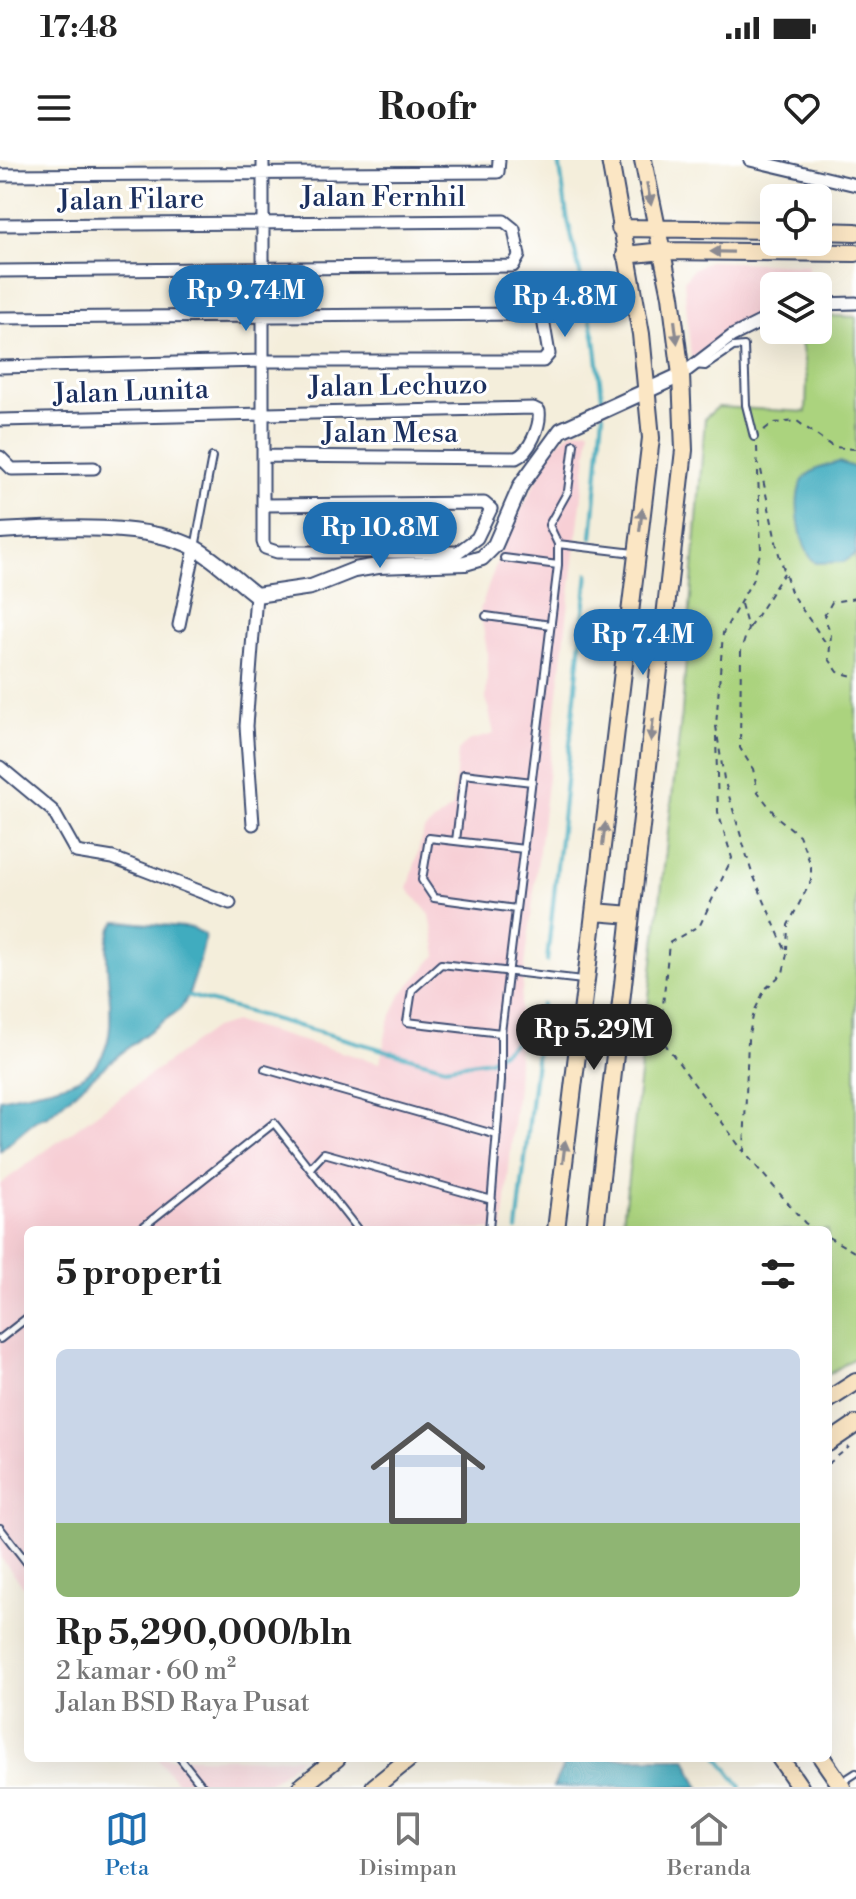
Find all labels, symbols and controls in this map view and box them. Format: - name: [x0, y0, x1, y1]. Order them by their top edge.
- text: 17:48: [40, 9, 118, 47]
- icon: menu: [32, 86, 76, 130]
- text: Roofr: [379, 86, 477, 131]
- icon: heart: [780, 86, 824, 130]
- street label: Jalan Fernhil: [299, 180, 466, 215]
- street label: Jalan Filare: [56, 181, 205, 219]
- one-way arrow: [643, 182, 655, 207]
- map controls: [760, 184, 832, 344]
- button: locate: [760, 184, 832, 256]
- one-way arrow: [709, 246, 734, 259]
- pin: Rp 9.74M: [163, 265, 329, 333]
- pin: Rp 4.8M: [491, 271, 639, 339]
- button: layers: [760, 272, 832, 344]
- text: Rp 9.74M: [187, 275, 305, 307]
- text: Rp 4.8M: [512, 281, 618, 313]
- one-way arrow: [670, 320, 683, 345]
- street label: Jalan Lechuzo: [307, 367, 488, 405]
- street label: Jalan Lunita: [52, 372, 210, 412]
- street label: Jalan Mesa: [321, 416, 459, 451]
- pin: Rp 10.8M: [297, 502, 463, 570]
- one-way arrow: [635, 507, 648, 532]
- text: Rp 10.8M: [321, 512, 439, 544]
- pin: Rp 7.4M: [569, 609, 717, 677]
- text: Rp 7.4M: [592, 619, 694, 651]
- one-way arrow: [646, 718, 659, 743]
- one-way arrow: [597, 821, 610, 846]
- pin: Rp 5.29M: [511, 1004, 677, 1072]
- text: Rp 5.29M: [534, 1014, 654, 1046]
- one-way arrow: [557, 1140, 570, 1165]
- icon: filters: [756, 1252, 800, 1296]
- text: 5 properti: [56, 1253, 222, 1295]
- icon: home: [356, 1401, 500, 1545]
- text: Rp 5,290,000/bln: [56, 1613, 352, 1655]
- text: 2 kamar · 60 m²: [56, 1655, 236, 1687]
- text: Jalan BSD Raya Pusat: [56, 1687, 310, 1719]
- tab: Peta: [105, 1807, 149, 1882]
- tab: Disimpan: [359, 1807, 457, 1882]
- tab: Beranda: [667, 1807, 751, 1882]

